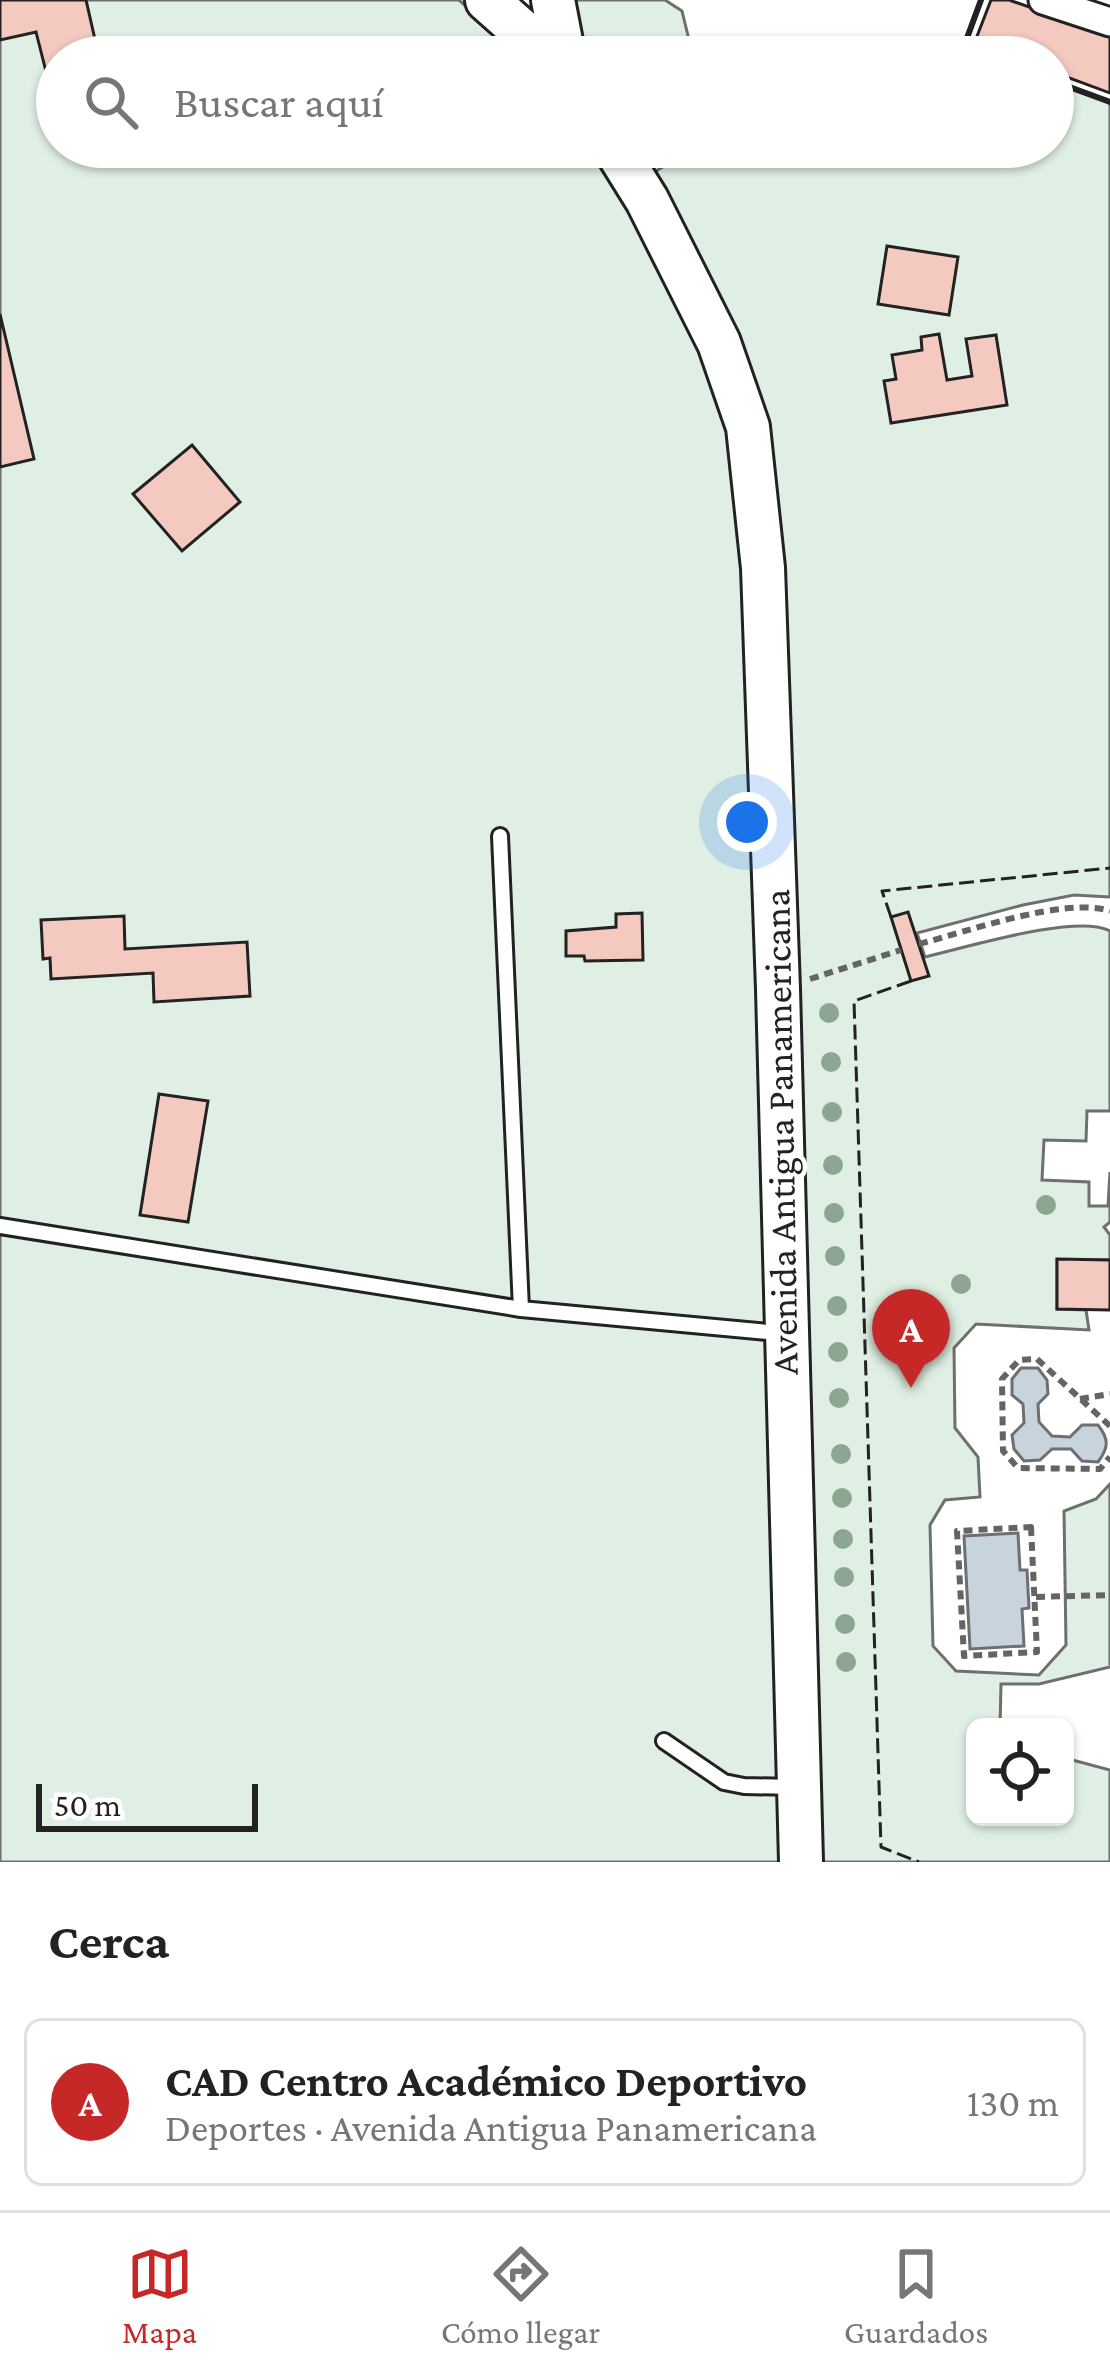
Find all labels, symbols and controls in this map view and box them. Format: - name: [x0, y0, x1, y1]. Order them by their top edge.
- search box: [36, 36, 1074, 168]
- icon: search: [78, 69, 144, 135]
- text: Buscar aquí: [174, 77, 384, 127]
- your location: [717, 792, 777, 852]
- street label: Avenida Antigua Panamericana: [754, 889, 807, 1375]
- pin: A: [872, 1289, 950, 1388]
- map controls: [966, 1718, 1074, 1826]
- button: locate: [966, 1718, 1074, 1826]
- scale bar: [36, 1778, 258, 1831]
- text: 50 m: [54, 1786, 121, 1823]
- text: Cerca: [48, 1912, 169, 1969]
- text: CAD Centro Académico Deportivo: [165, 2056, 807, 2106]
- text: A: [78, 2081, 102, 2124]
- text: 130 m: [967, 2081, 1059, 2124]
- text: Deportes · Avenida Antigua Panamericana: [165, 2106, 817, 2149]
- tab: Mapa: [122, 2241, 197, 2350]
- tab: Cómo llegar: [441, 2241, 600, 2350]
- tab: Guardados: [844, 2241, 988, 2350]

